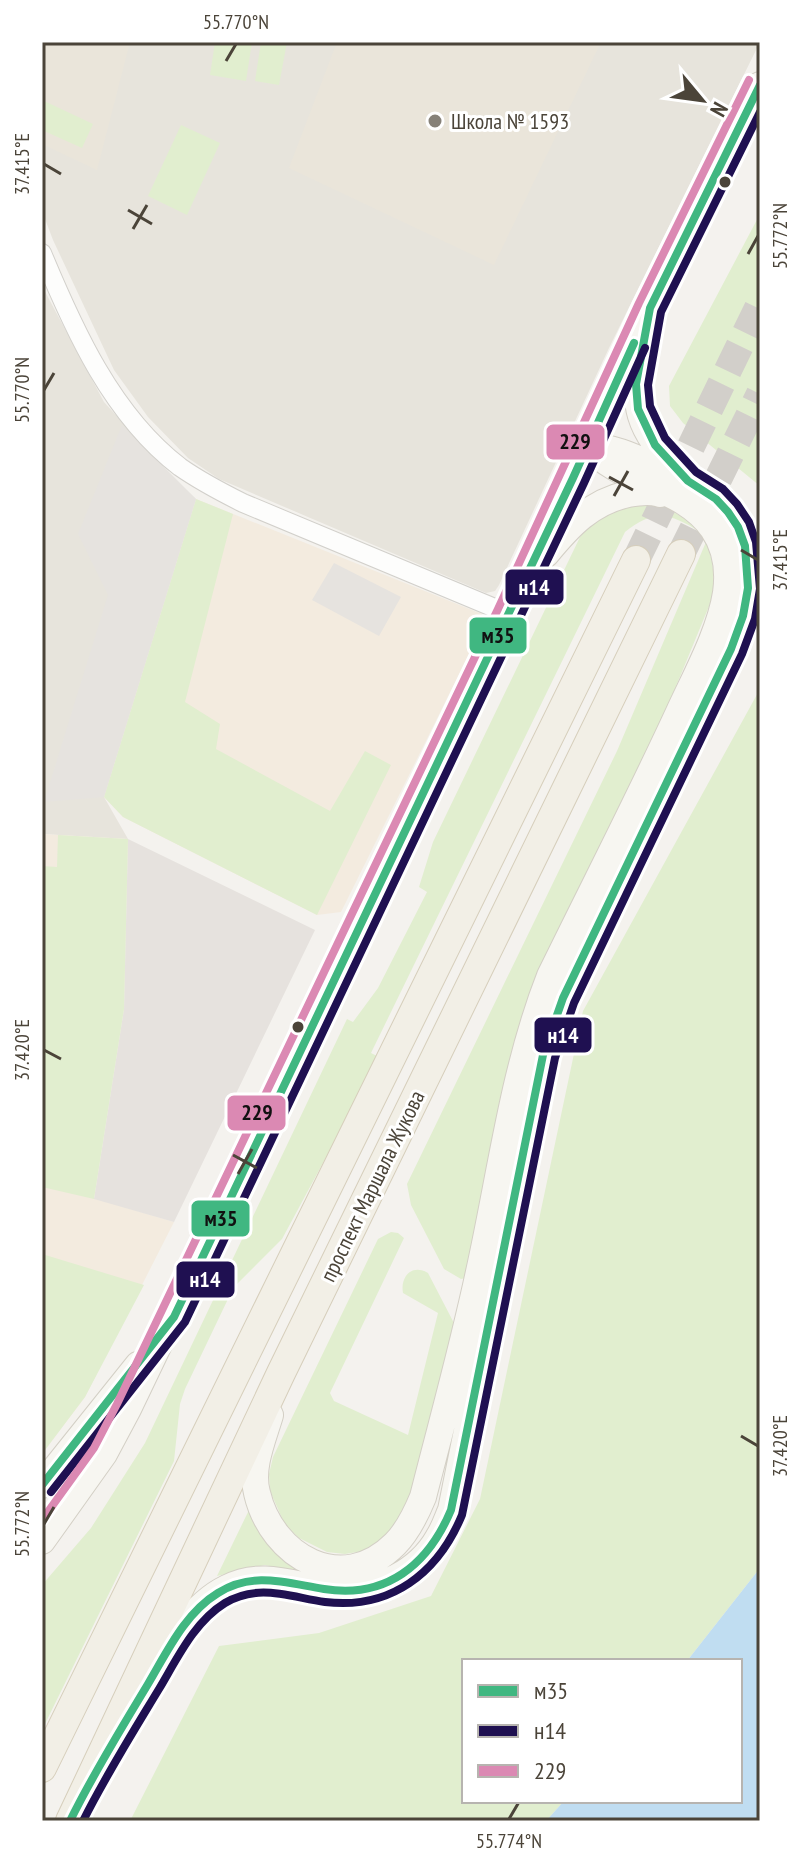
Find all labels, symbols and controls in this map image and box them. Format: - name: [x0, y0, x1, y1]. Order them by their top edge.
- text: 55.770°N: [203, 9, 269, 35]
- north arrow: [662, 60, 742, 140]
- text: N: [704, 98, 735, 122]
- place label: Школа № 1593: [451, 107, 569, 135]
- marker: Школа № 1593: [426, 112, 444, 130]
- text: 37.415°E: [9, 133, 35, 195]
- unlabelled marker: [717, 174, 733, 190]
- text: 55.772°N: [767, 203, 793, 269]
- text: 55.770°N: [9, 357, 35, 423]
- line badge: 229: [545, 423, 606, 461]
- text: 229: [559, 427, 591, 455]
- text: 37.415°E: [767, 529, 793, 591]
- line badge: н14: [504, 568, 565, 606]
- text: н14: [519, 573, 550, 601]
- line badge: м35: [468, 616, 528, 655]
- text: м35: [481, 621, 515, 649]
- line badge: н14: [533, 1016, 593, 1054]
- text: 37.420°E: [9, 1019, 35, 1081]
- unlabelled marker: [290, 1019, 306, 1035]
- text: н14: [548, 1021, 579, 1049]
- street label: проспект Маршала Жукова: [314, 1086, 430, 1286]
- line badge: 229: [226, 1094, 287, 1132]
- text: 229: [241, 1098, 273, 1126]
- line badge: м35: [190, 1199, 251, 1238]
- text: м35: [204, 1204, 238, 1232]
- line badge: н14: [175, 1260, 236, 1299]
- text: н14: [190, 1265, 221, 1293]
- text: 37.420°E: [767, 1415, 793, 1477]
- text: 55.772°N: [9, 1491, 35, 1557]
- legend: [462, 1659, 742, 1803]
- text: м35: [534, 1675, 568, 1706]
- text: н14: [534, 1715, 566, 1746]
- text: 229: [534, 1755, 566, 1786]
- text: 55.774°N: [476, 1828, 542, 1854]

